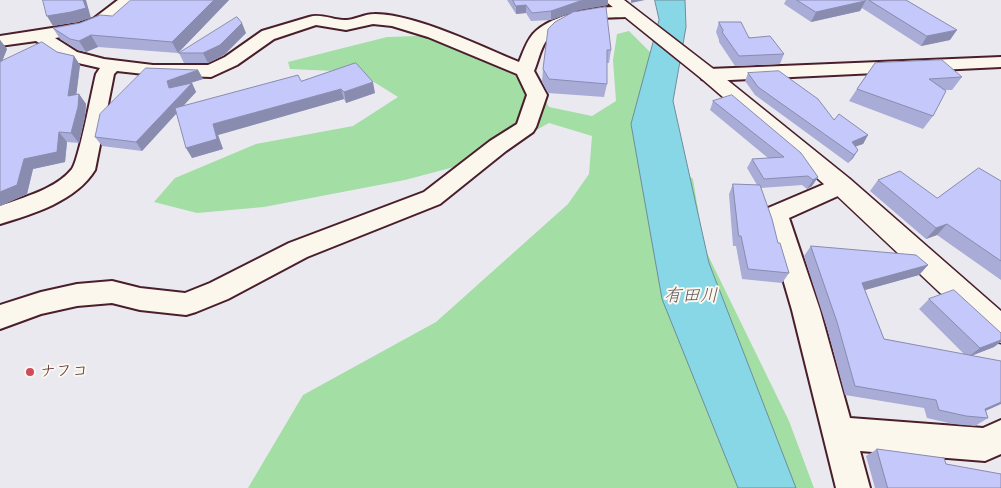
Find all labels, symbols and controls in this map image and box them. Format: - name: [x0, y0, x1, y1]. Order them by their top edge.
- water label: 有田川: [664, 285, 718, 307]
- place label: ナフコ: [40, 362, 88, 382]
- marker: ナフコ: [24, 366, 36, 378]

